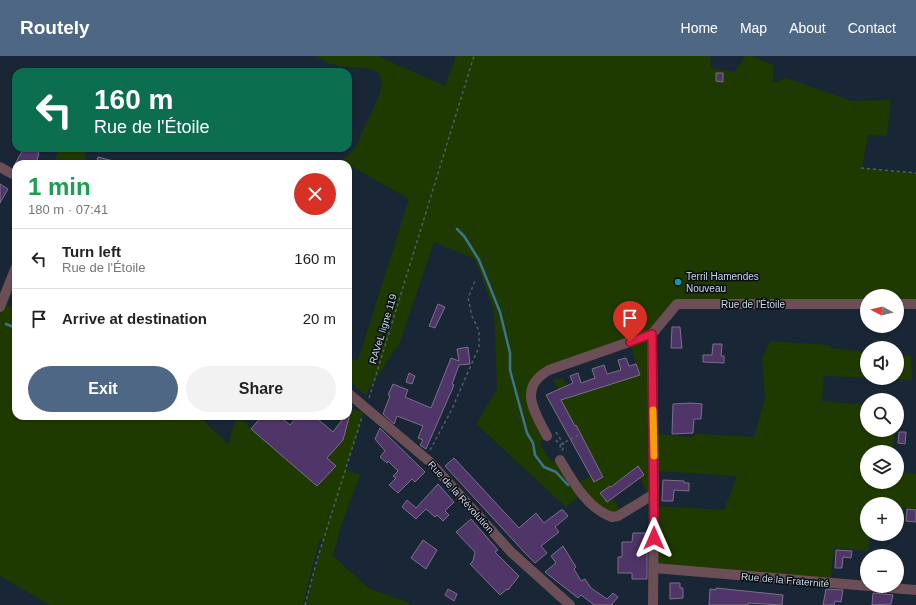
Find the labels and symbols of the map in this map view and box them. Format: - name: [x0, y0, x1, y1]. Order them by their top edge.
- place label: Terril Hamendes Nouveau: [686, 271, 759, 294]
- marker: Terril Hamendes Nouveau: [673, 277, 683, 287]
- north arrow: [860, 289, 904, 333]
- street label: RAVeL ligne 119: [367, 292, 399, 365]
- street label: Rue de l'Étoile: [721, 298, 786, 310]
- pin: [613, 301, 647, 342]
- street label: Rue de la Révolution: [426, 459, 496, 535]
- position arrow: [633, 517, 675, 559]
- street label: Rue de la Fraternité: [740, 571, 830, 589]

